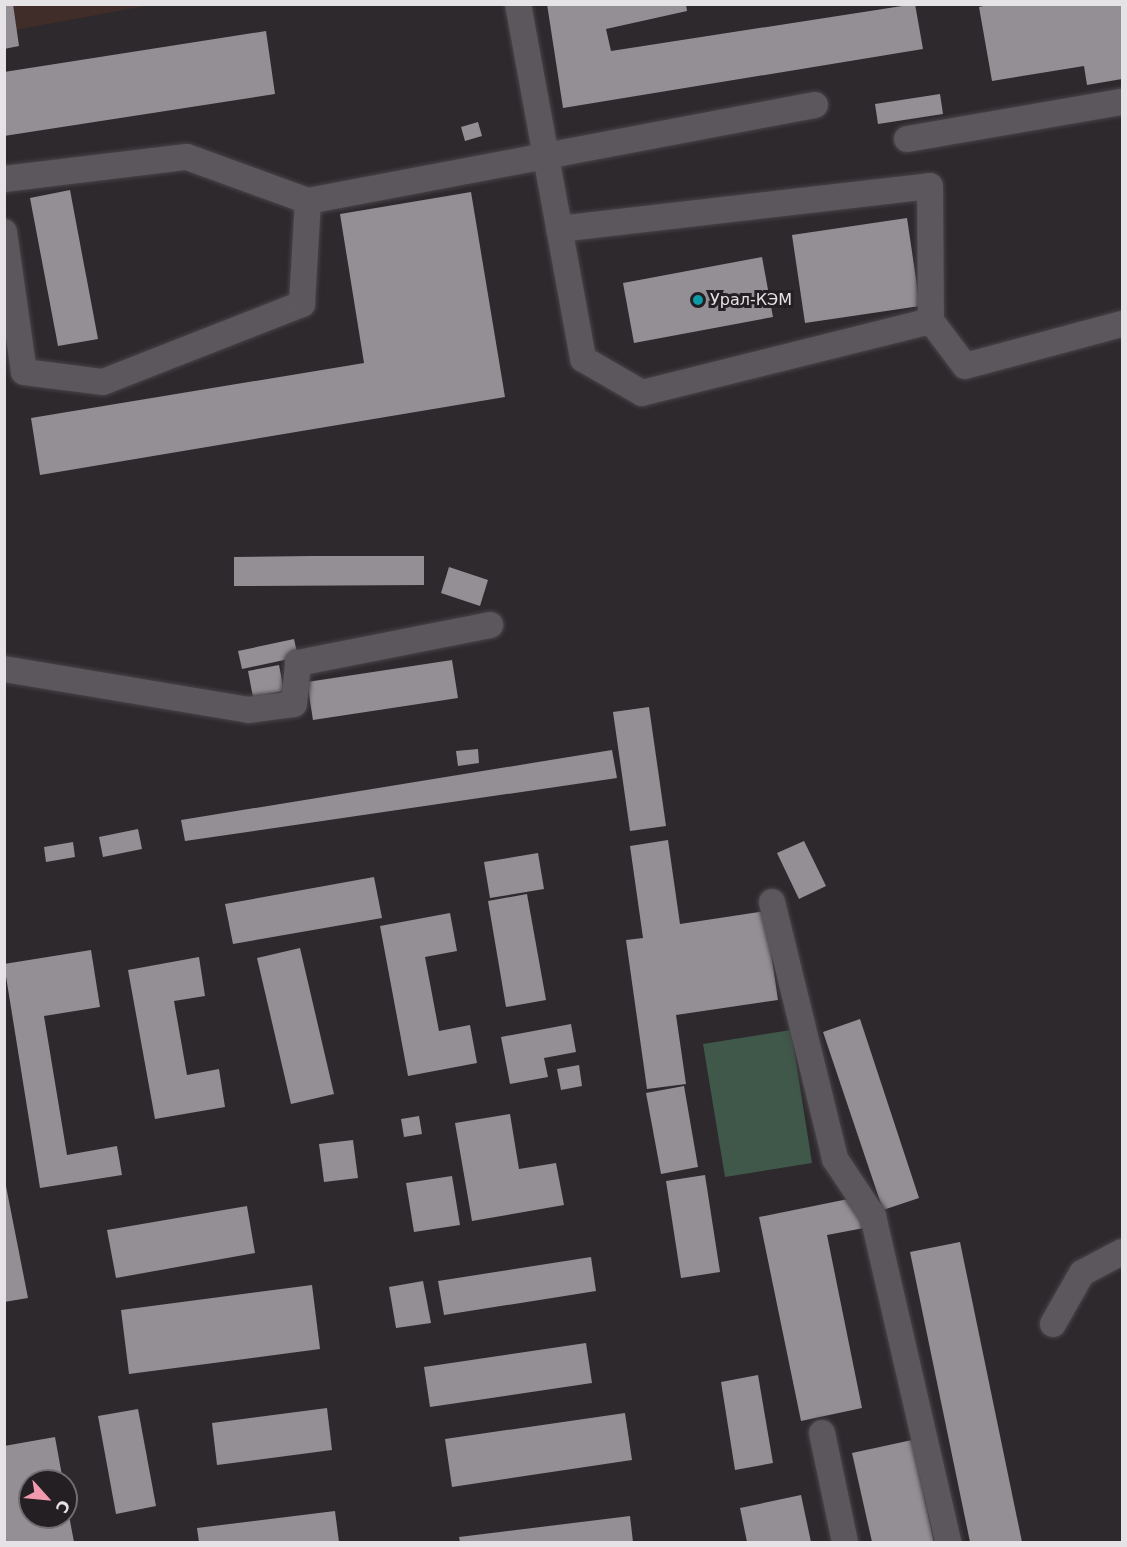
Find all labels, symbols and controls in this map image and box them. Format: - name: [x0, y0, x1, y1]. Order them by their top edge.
- place label: Урал-КЭМ: [710, 290, 792, 310]
- marker: Урал-КЭМ: [691, 293, 705, 307]
- north arrow: [18, 1469, 78, 1529]
- text: С: [52, 1497, 74, 1516]

